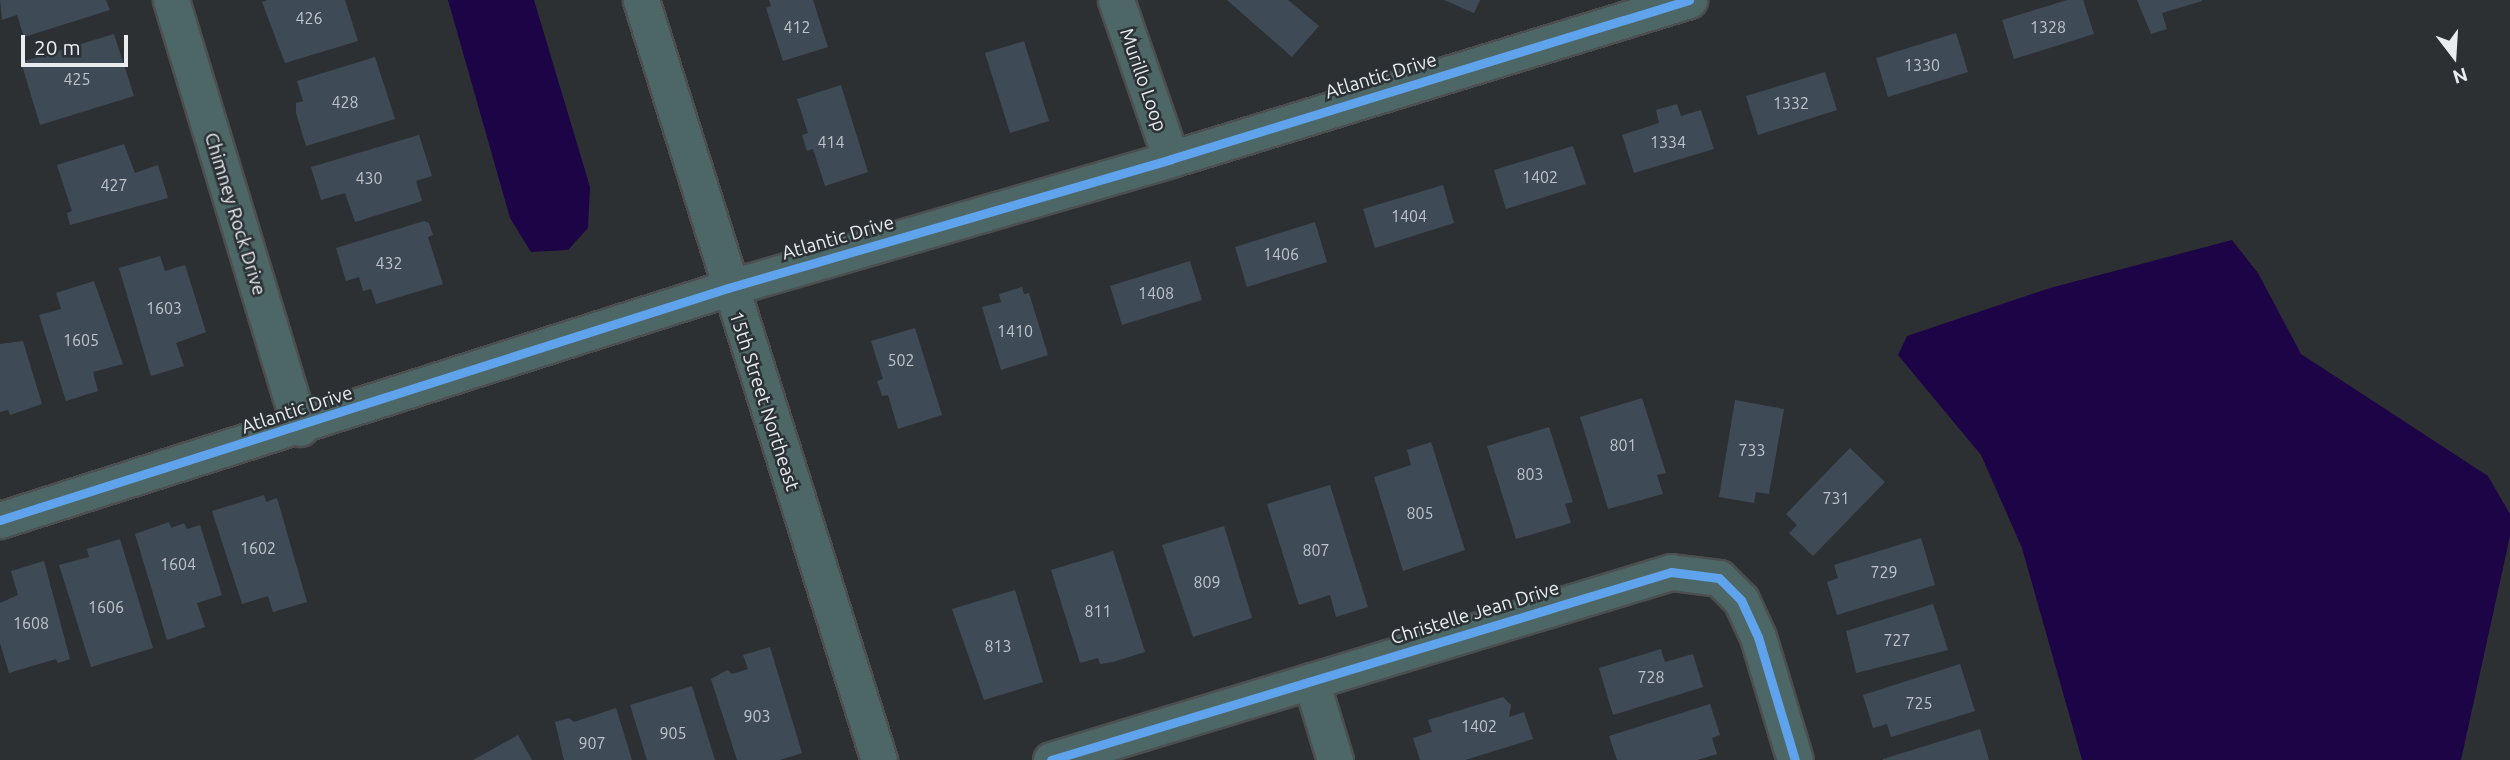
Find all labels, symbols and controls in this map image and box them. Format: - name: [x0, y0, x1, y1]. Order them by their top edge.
- house number: 426: [295, 8, 323, 28]
- house number: 412: [783, 17, 811, 37]
- house number: 1328: [2030, 17, 2066, 37]
- scale bar: [24, 21, 131, 65]
- north arrow: [2419, 21, 2489, 91]
- street label: Murillo Loop: [1115, 25, 1171, 135]
- text: 20 m: [34, 35, 81, 59]
- street label: Atlantic Drive: [1322, 48, 1440, 104]
- house number: 1330: [1904, 55, 1940, 75]
- text: N: [2450, 63, 2470, 89]
- house number: 425: [63, 69, 91, 89]
- house number: 428: [331, 92, 359, 112]
- house number: 1332: [1773, 93, 1809, 113]
- street label: Chimney Rock Drive: [199, 130, 271, 298]
- house number: 414: [817, 132, 845, 152]
- house number: 1334: [1650, 132, 1686, 152]
- house number: 1402: [1522, 167, 1558, 187]
- house number: 430: [355, 168, 383, 188]
- house number: 427: [100, 175, 128, 195]
- house number: 1404: [1391, 206, 1427, 226]
- street label: Atlantic Drive: [779, 211, 897, 265]
- house number: 1406: [1263, 244, 1299, 264]
- house number: 432: [375, 253, 403, 273]
- house number: 1408: [1138, 283, 1174, 303]
- house number: 1603: [146, 298, 182, 318]
- street label: 15th Street Northeast: [724, 308, 804, 494]
- house number: 1410: [997, 321, 1033, 341]
- house number: 1605: [63, 330, 99, 350]
- house number: 502: [887, 350, 915, 370]
- street label: Atlantic Drive: [238, 381, 356, 439]
- house number: 801: [1609, 435, 1637, 455]
- house number: 733: [1738, 440, 1766, 460]
- house number: 803: [1516, 464, 1544, 484]
- house number: 731: [1822, 488, 1850, 508]
- house number: 805: [1406, 503, 1434, 523]
- house number: 1602: [240, 538, 276, 558]
- house number: 807: [1302, 540, 1330, 560]
- house number: 1604: [160, 554, 196, 574]
- house number: 729: [1870, 562, 1898, 582]
- house number: 809: [1193, 572, 1221, 592]
- street label: Christelle Jean Drive: [1388, 577, 1562, 649]
- house number: 1606: [88, 597, 124, 617]
- house number: 811: [1084, 601, 1112, 621]
- house number: 1608: [13, 613, 49, 633]
- house number: 727: [1883, 630, 1911, 650]
- house number: 813: [984, 636, 1012, 656]
- house number: 728: [1637, 667, 1665, 687]
- house number: 725: [1905, 693, 1933, 713]
- house number: 903: [743, 706, 771, 726]
- house number: 1402: [1461, 716, 1497, 736]
- house number: 905: [659, 723, 687, 743]
- house number: 907: [578, 733, 606, 753]

